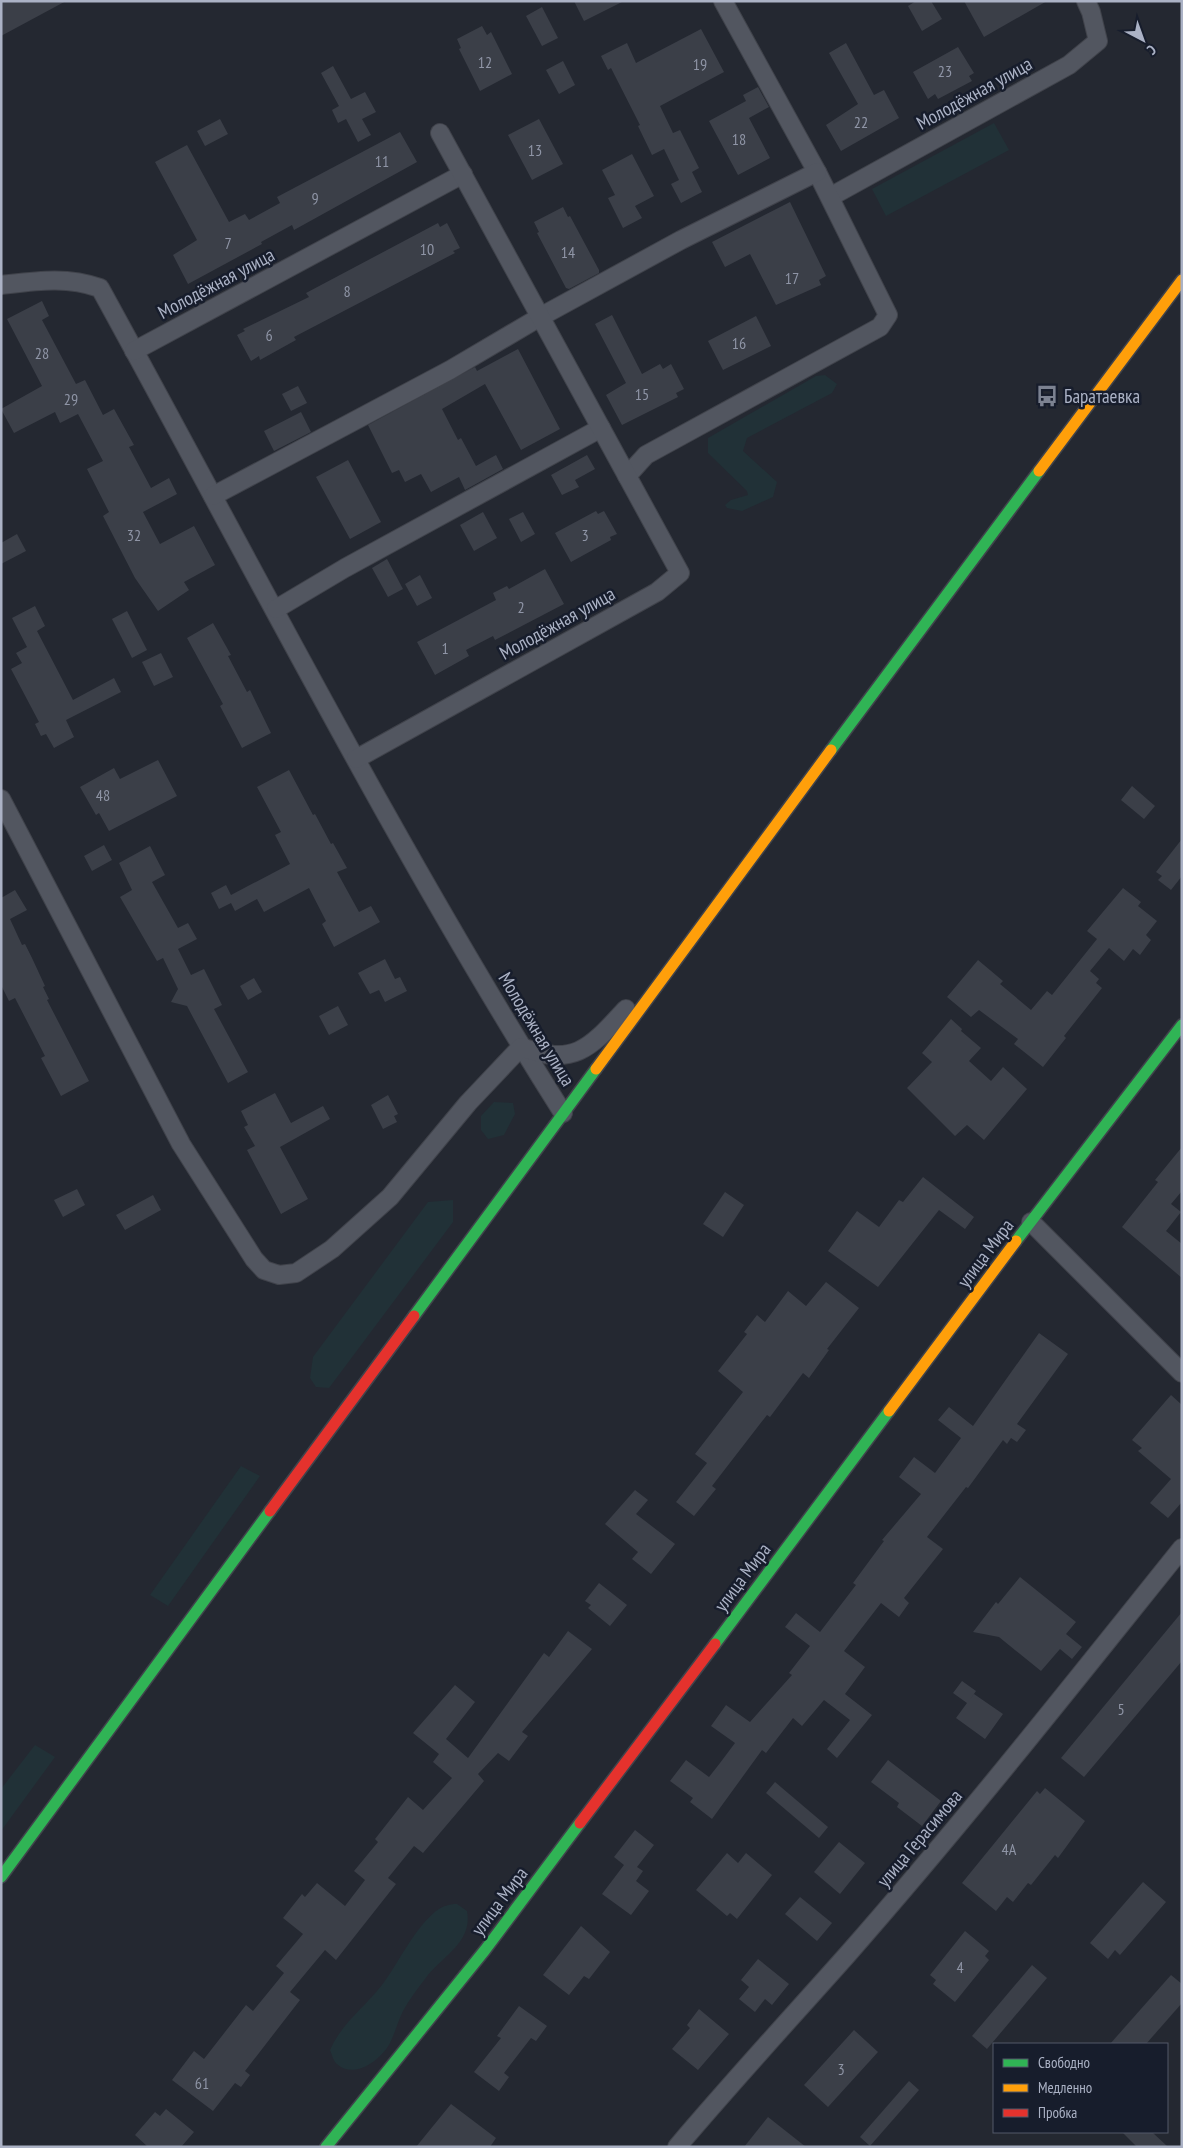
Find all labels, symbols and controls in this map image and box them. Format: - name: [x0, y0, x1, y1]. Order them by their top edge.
- north arrow: [1118, 15, 1168, 65]
- text: С: [1143, 41, 1160, 59]
- street label: Молодёжная улица: [912, 51, 1036, 135]
- house number: 12: [478, 52, 492, 72]
- house number: 19: [693, 54, 707, 74]
- house number: 23: [938, 61, 952, 81]
- house number: 22: [854, 112, 868, 132]
- house number: 18: [732, 129, 746, 149]
- house number: 13: [528, 140, 542, 160]
- house number: 11: [375, 151, 389, 171]
- house number: 9: [311, 188, 319, 208]
- house number: 7: [224, 233, 232, 253]
- house number: 10: [420, 239, 434, 259]
- street label: Молодёжная улица: [154, 242, 278, 324]
- house number: 14: [561, 242, 575, 262]
- house number: 17: [785, 268, 799, 288]
- house number: 8: [343, 281, 351, 301]
- house number: 6: [265, 325, 273, 345]
- house number: 16: [732, 333, 746, 353]
- house number: 28: [35, 343, 49, 363]
- bus stop icon: Баратаевка: [1034, 383, 1060, 409]
- house number: 15: [635, 384, 649, 404]
- place label: Баратаевка: [1064, 384, 1140, 408]
- house number: 29: [64, 389, 78, 409]
- house number: 32: [127, 525, 141, 545]
- house number: 3: [581, 525, 589, 545]
- street label: Молодёжная улица: [495, 581, 619, 665]
- house number: 2: [517, 597, 525, 617]
- house number: 1: [441, 638, 449, 658]
- house number: 48: [96, 785, 110, 805]
- street label: Молодёжная улица: [494, 968, 580, 1090]
- street label: улица Мира: [952, 1214, 1018, 1292]
- street label: улица Мира: [709, 1538, 775, 1616]
- house number: 5: [1117, 1699, 1125, 1719]
- street label: улица Герасимова: [871, 1784, 967, 1892]
- house number: 4А: [1002, 1839, 1017, 1859]
- street label: улица Мира: [466, 1862, 532, 1940]
- house number: 4: [956, 1957, 964, 1977]
- legend: [993, 2043, 1168, 2133]
- text: Свободно: [1038, 2053, 1090, 2072]
- house number: 3: [837, 2059, 845, 2079]
- house number: 61: [195, 2073, 209, 2093]
- text: Медленно: [1038, 2078, 1092, 2097]
- text: Пробка: [1038, 2103, 1077, 2122]

